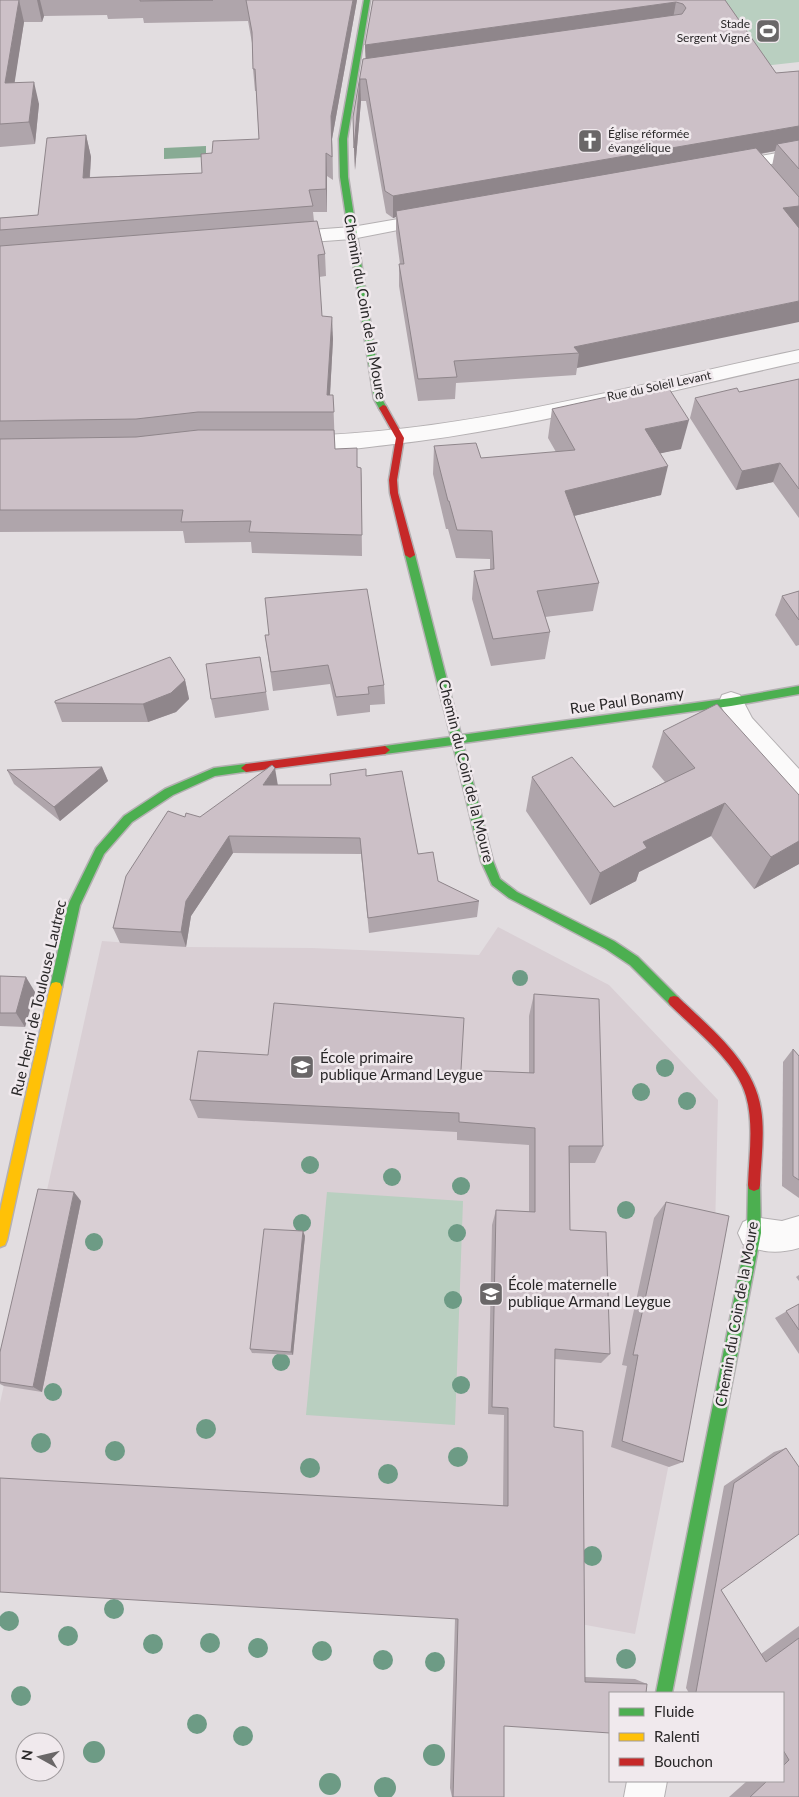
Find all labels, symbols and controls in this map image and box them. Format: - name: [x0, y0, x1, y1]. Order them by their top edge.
- place label: Stade Sergent Vigné: [677, 16, 750, 45]
- sports icon: Stade Sergent Vigné: [755, 18, 781, 44]
- place label: Église réformée évangélique: [608, 126, 689, 155]
- church icon: Église réformée évangélique: [577, 128, 603, 154]
- street label: Chemin du Coin de la Moure: [341, 213, 391, 401]
- street label: Rue du Soleil Levant: [606, 367, 713, 404]
- street label: Chemin du Coin de la Moure: [436, 677, 498, 864]
- street label: Rue Paul Bonamy: [569, 683, 685, 717]
- street label: Rue Henri de Toulouse Lautrec: [7, 898, 69, 1098]
- place label: École primaire publique Armand Leygue: [320, 1048, 483, 1083]
- school or university icon: École primaire publique Armand Leygue: [289, 1054, 315, 1080]
- street label: Chemin du Coin de la Moure: [711, 1220, 761, 1408]
- place label: École maternelle publique Armand Leygue: [508, 1275, 671, 1310]
- school or university icon: École maternelle publique Armand Leygue: [478, 1281, 504, 1307]
- legend: [609, 1692, 784, 1782]
- text: Fluide: [654, 1702, 694, 1720]
- text: Ralenti: [654, 1727, 700, 1745]
- north arrow: [15, 1732, 65, 1782]
- text: N: [17, 1749, 36, 1762]
- text: Bouchon: [654, 1752, 713, 1770]

